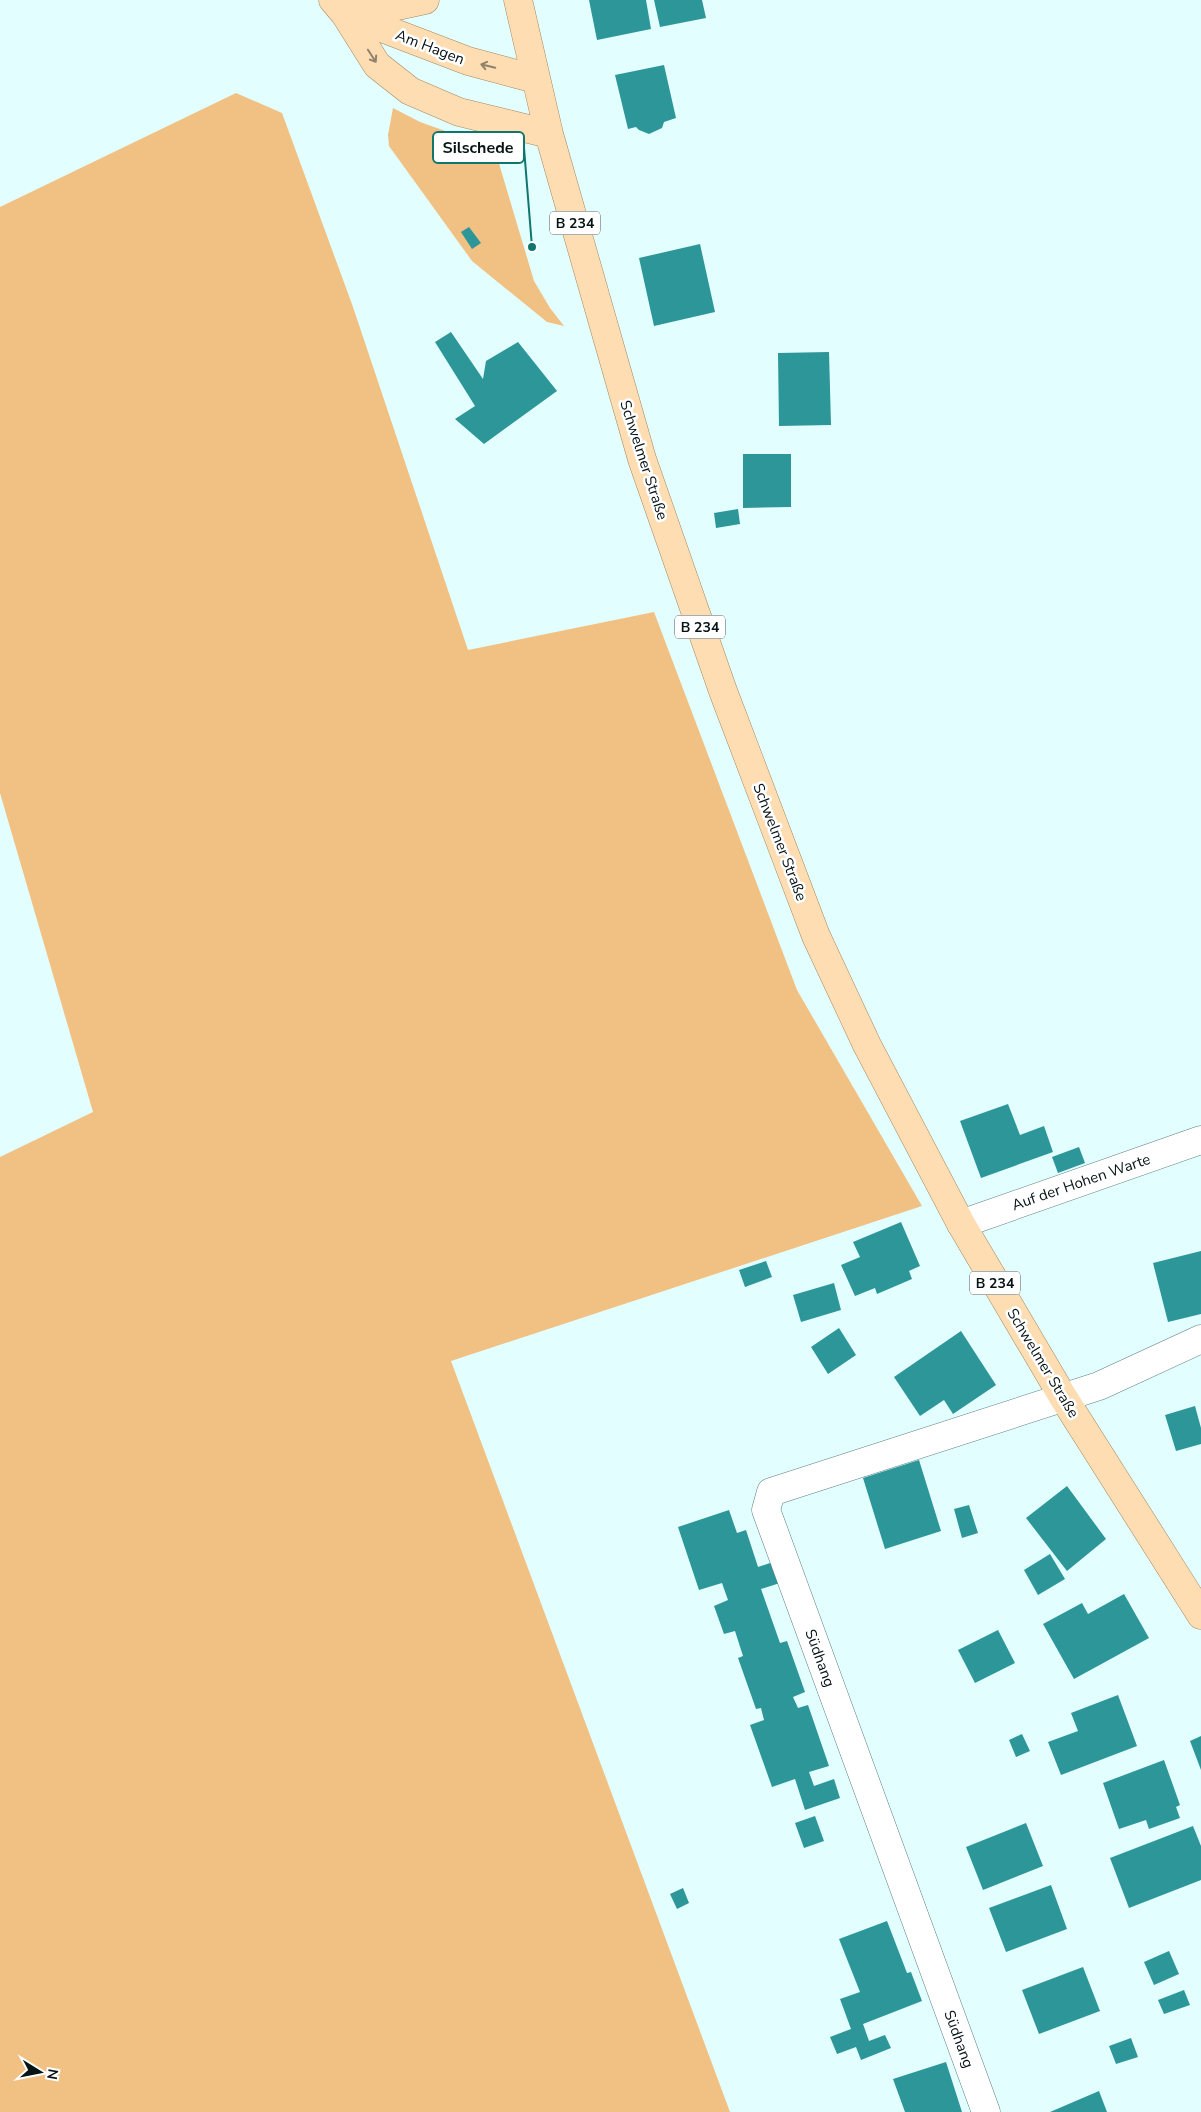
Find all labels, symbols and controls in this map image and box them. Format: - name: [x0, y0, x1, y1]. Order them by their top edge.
- street label: Am Hagen: [393, 25, 467, 69]
- one-way arrow: [367, 48, 377, 62]
- one-way arrow: [480, 61, 496, 71]
- callout: Silschede: [433, 132, 524, 163]
- text: Silschede: [443, 137, 514, 159]
- road number: B 234: [550, 212, 600, 234]
- street label: Schwelmer Straße: [615, 398, 673, 522]
- road number: B 234: [675, 616, 725, 638]
- street label: Schwelmer Straße: [748, 780, 812, 904]
- street label: Auf der Hohen Warte: [1009, 1149, 1153, 1215]
- road number: B 234: [970, 1272, 1020, 1295]
- street label: Schwelmer Straße: [1002, 1304, 1084, 1422]
- street label: Südhang: [800, 1626, 840, 1690]
- street label: Südhang: [939, 2007, 979, 2071]
- north arrow: [15, 2047, 65, 2097]
- text: N: [42, 2067, 63, 2081]

